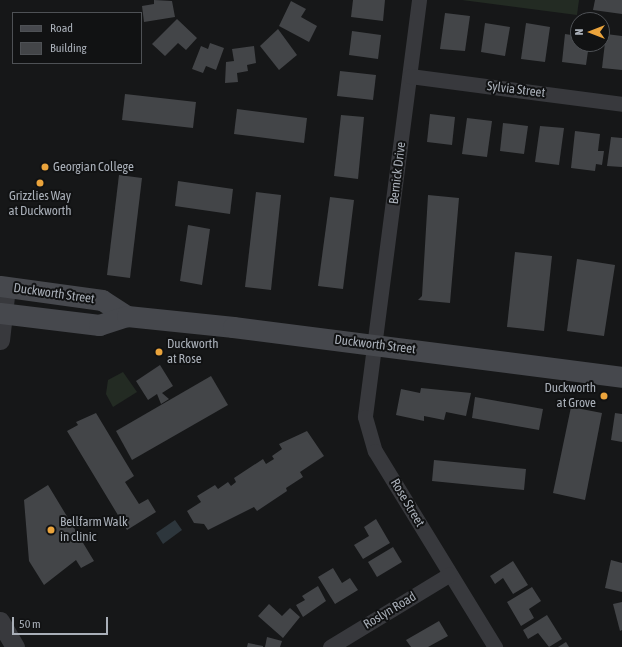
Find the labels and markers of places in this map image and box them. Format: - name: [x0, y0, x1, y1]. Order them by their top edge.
- place label: Georgian College: [53, 159, 134, 175]
- marker: Georgian College: [40, 162, 50, 172]
- marker: Grizzlies Way at Duckworth: [35, 178, 45, 188]
- place label: Grizzlies Way at Duckworth: [8, 189, 72, 220]
- place label: Duckworth at Rose: [167, 337, 219, 368]
- marker: Duckworth at Rose: [154, 347, 164, 357]
- place label: Duckworth at Grove: [544, 381, 596, 412]
- marker: Duckworth at Grove: [599, 391, 609, 401]
- place label: Bellfarm Walk in clinic: [60, 515, 128, 546]
- marker: Bellfarm Walk in clinic: [45, 524, 57, 536]

